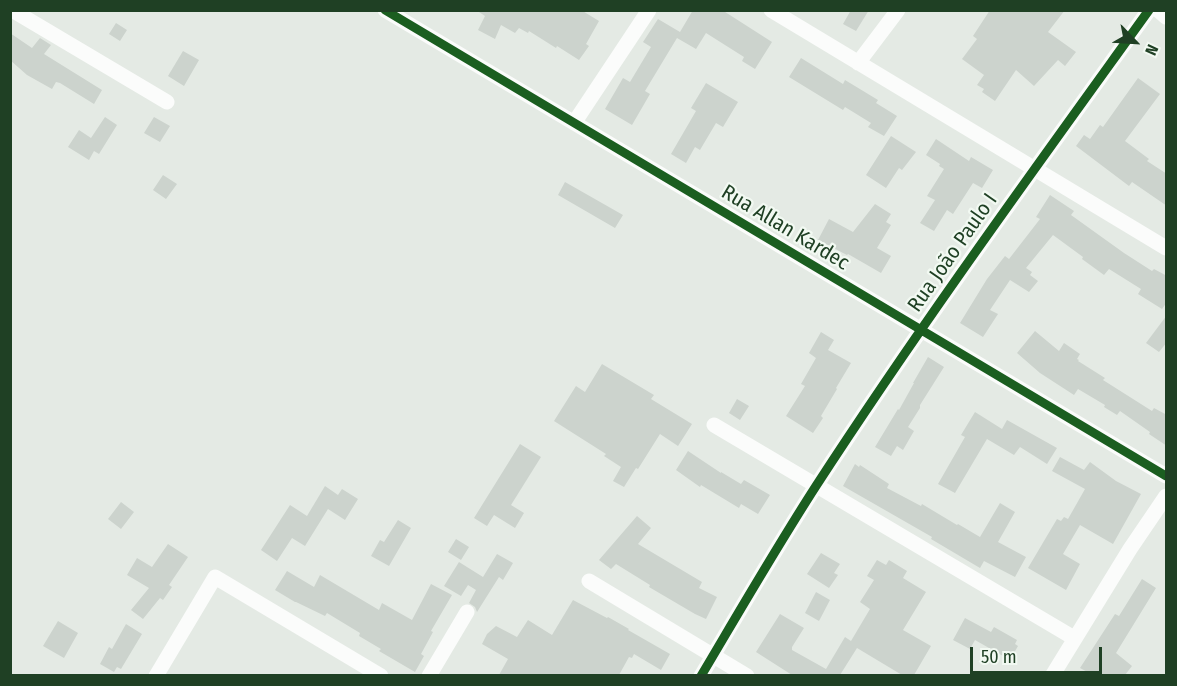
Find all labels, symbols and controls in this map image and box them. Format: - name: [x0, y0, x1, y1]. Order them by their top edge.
- north arrow: [1105, 12, 1165, 72]
- text: N: [1141, 41, 1162, 58]
- street label: Rua Allan Kardec: [717, 180, 853, 276]
- street label: Rua João Paulo I: [903, 189, 1003, 317]
- scale bar: [973, 635, 1105, 673]
- text: 50 m: [981, 646, 1017, 668]

